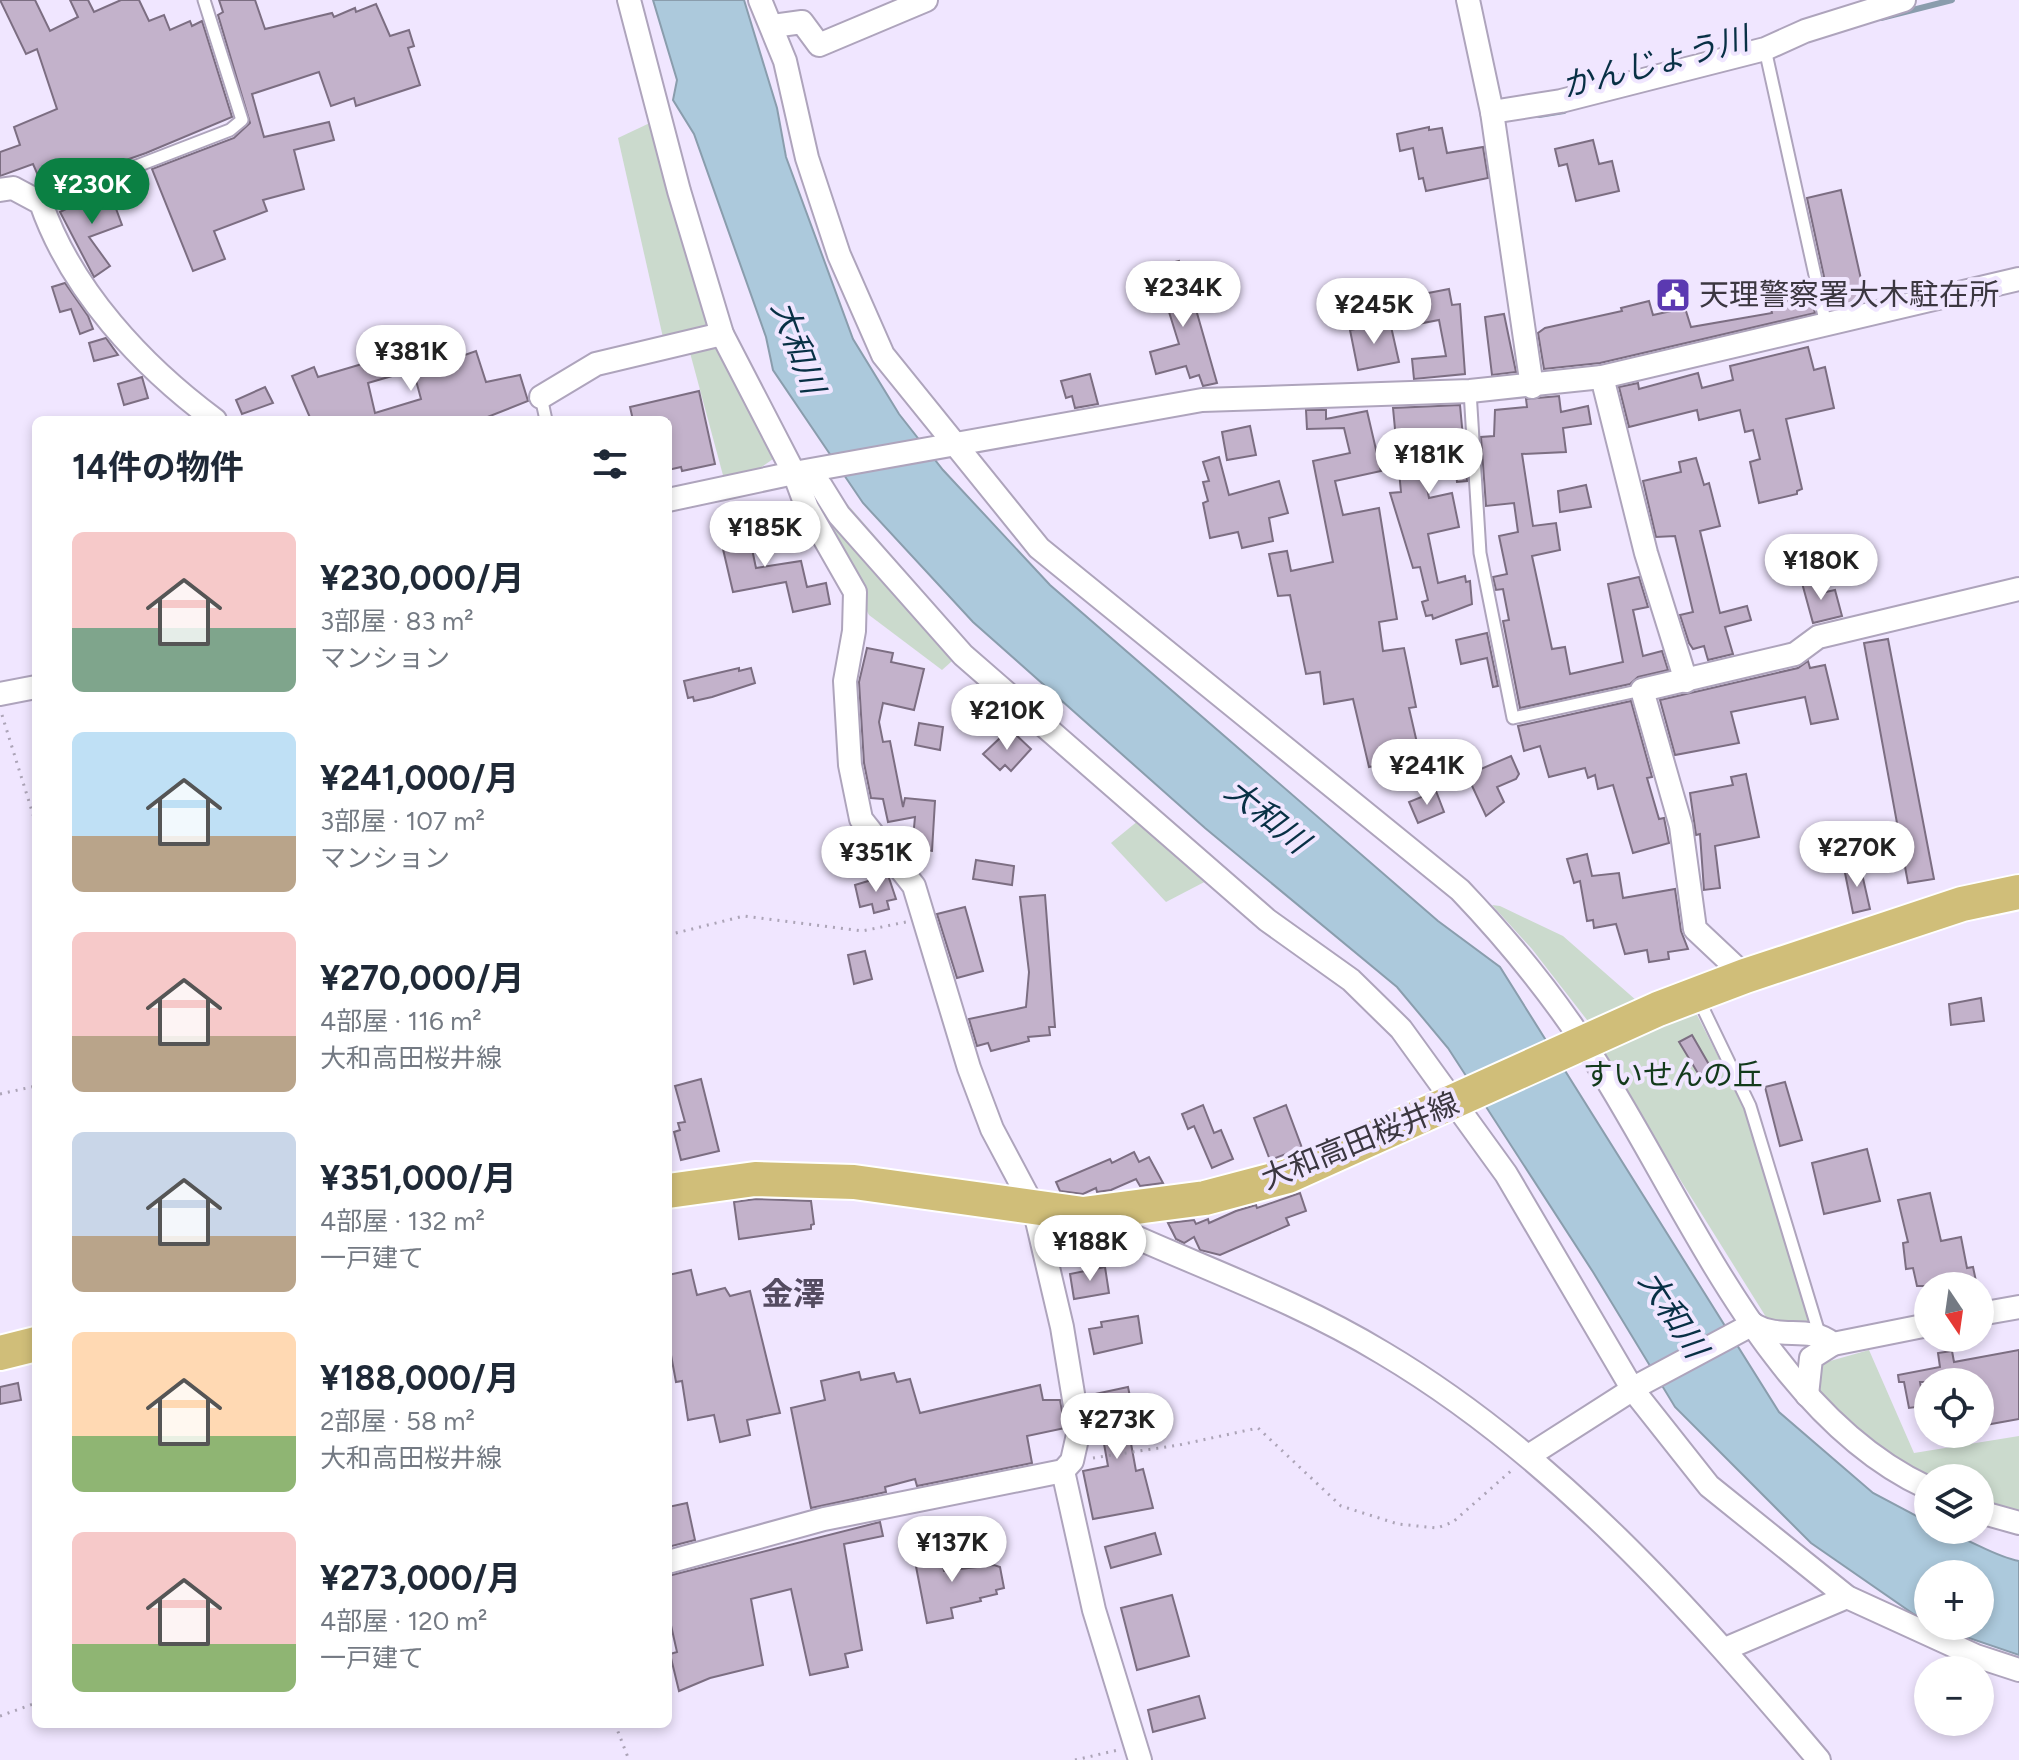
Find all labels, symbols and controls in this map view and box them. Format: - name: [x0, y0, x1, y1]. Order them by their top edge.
- water label: かんじょう川: [1557, 18, 1756, 105]
- pin: ¥230K: [36, 158, 148, 226]
- text: ¥230K: [52, 168, 132, 200]
- pin: ¥234K: [1127, 261, 1239, 329]
- text: ¥234K: [1144, 271, 1222, 303]
- public building icon: 天理警察署大木駐在所: [1654, 276, 1692, 314]
- place label: 天理警察署大木駐在所: [1699, 276, 1999, 313]
- pin: ¥245K: [1318, 278, 1430, 346]
- text: ¥245K: [1334, 288, 1414, 320]
- water label: 大和川: [764, 295, 833, 401]
- pin: ¥381K: [355, 325, 467, 393]
- text: ¥381K: [374, 335, 448, 367]
- pin: ¥181K: [1373, 428, 1485, 496]
- text: ¥181K: [1394, 438, 1464, 470]
- icon: filters: [588, 442, 632, 486]
- text: 14件の物件: [72, 447, 244, 488]
- pin: ¥185K: [709, 501, 821, 569]
- text: ¥185K: [728, 511, 802, 543]
- pin: ¥180K: [1765, 534, 1877, 602]
- text: ¥180K: [1783, 544, 1859, 576]
- text: ¥230,000/月: [320, 558, 524, 599]
- icon: home: [136, 564, 232, 660]
- text: 3部屋 · 83 m²: [320, 605, 474, 637]
- text: マンション: [320, 642, 450, 674]
- pin: ¥210K: [951, 684, 1063, 752]
- text: ¥210K: [969, 694, 1045, 726]
- pin: ¥241K: [1371, 739, 1483, 807]
- text: ¥241K: [1389, 749, 1465, 781]
- text: ¥241,000/月: [320, 758, 519, 799]
- icon: home: [136, 764, 232, 860]
- water label: 大和川: [1218, 771, 1319, 863]
- text: 3部屋 · 107 m²: [320, 805, 485, 837]
- pin: ¥270K: [1801, 821, 1913, 889]
- pin: ¥351K: [820, 826, 932, 894]
- text: ¥270K: [1817, 831, 1897, 863]
- text: ¥351K: [839, 836, 913, 868]
- text: マンション: [320, 842, 450, 874]
- text: ¥270,000/月: [320, 958, 524, 999]
- icon: home: [136, 964, 232, 1060]
- text: 4部屋 · 116 m²: [320, 1005, 482, 1037]
- text: 大和高田桜井線: [320, 1042, 502, 1074]
- park label: すいせんの丘: [1583, 1056, 1763, 1093]
- street label: 大和高田桜井線: [1256, 1084, 1464, 1197]
- text: ¥351,000/月: [320, 1158, 517, 1199]
- icon: home: [136, 1164, 232, 1260]
- text: 4部屋 · 132 m²: [320, 1205, 485, 1237]
- pin: ¥188K: [1034, 1215, 1146, 1283]
- text: ¥188K: [1052, 1225, 1128, 1257]
- text: 一戸建て: [320, 1242, 424, 1274]
- water label: 大和川: [1631, 1263, 1717, 1367]
- north arrow: [1914, 1272, 1994, 1352]
- map controls: [1914, 1272, 1994, 1736]
- district label: 金澤: [761, 1275, 825, 1313]
- text: ¥188,000/月: [320, 1358, 520, 1399]
- icon: home: [136, 1364, 232, 1460]
- button: locate: [1914, 1368, 1994, 1448]
- pin: ¥273K: [1061, 1393, 1173, 1461]
- text: ¥273K: [1079, 1403, 1155, 1435]
- text: 2部屋 · 58 m²: [320, 1405, 475, 1437]
- text: 大和高田桜井線: [320, 1442, 502, 1474]
- button: layers: [1914, 1464, 1994, 1544]
- pin: ¥137K: [896, 1516, 1008, 1584]
- text: ¥137K: [916, 1526, 988, 1558]
- text: ¥273,000/月: [320, 1558, 521, 1599]
- button: +: [1914, 1560, 1994, 1640]
- icon: home: [136, 1564, 232, 1660]
- text: 4部屋 · 120 m²: [320, 1605, 487, 1637]
- text: 一戸建て: [320, 1642, 424, 1674]
- button: −: [1914, 1656, 1994, 1736]

